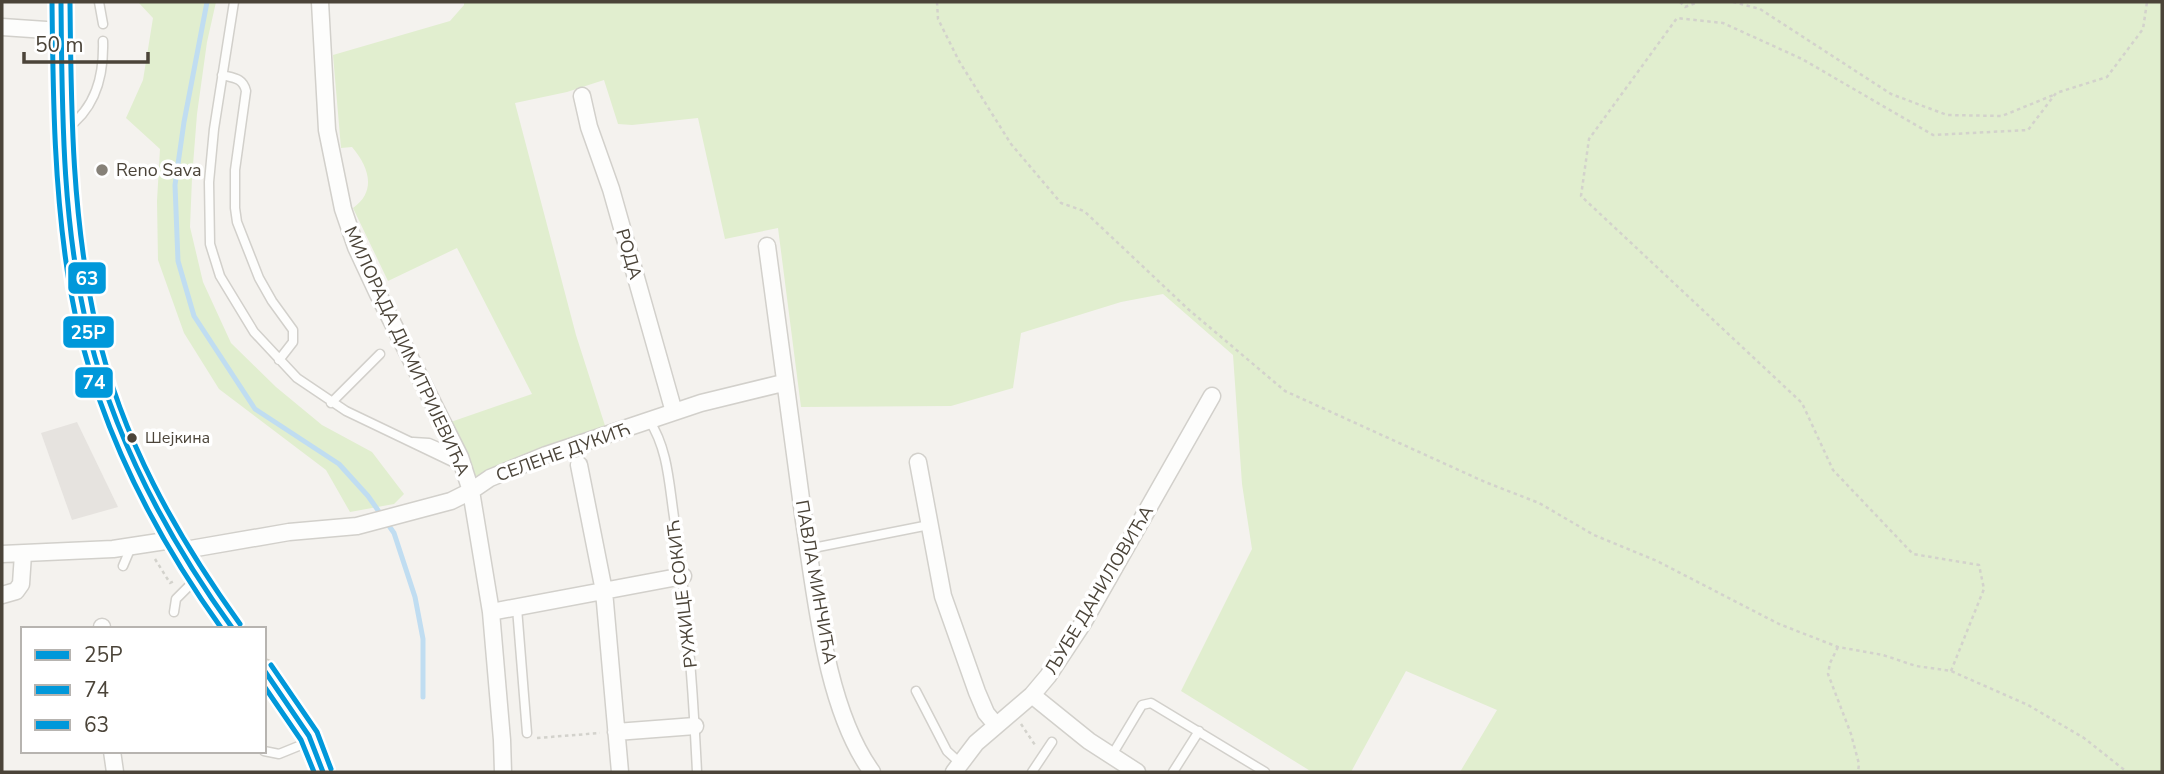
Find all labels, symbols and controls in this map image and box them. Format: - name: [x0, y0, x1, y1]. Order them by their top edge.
- scale bar: [24, 21, 149, 65]
- text: 50 m: [35, 31, 84, 59]
- place label: Reno Sava: [116, 158, 201, 182]
- marker: Reno Sava: [94, 162, 110, 178]
- street label: МИЛОРАДА ДИМИТРИЈЕВИЋА: [339, 222, 475, 480]
- street label: РОДА: [610, 226, 648, 282]
- line badge: 63: [67, 261, 107, 295]
- text: 63: [76, 266, 98, 292]
- line badge: 25P: [62, 315, 115, 349]
- text: 25P: [70, 320, 106, 346]
- line badge: 74: [74, 366, 114, 399]
- text: 74: [83, 370, 105, 396]
- street label: СЕЛЕНЕ ДУКИЋ: [493, 417, 633, 487]
- place label: Шејкина: [145, 427, 210, 449]
- marker: Шејкина: [125, 431, 139, 445]
- street label: ПАВЛА МИНЧИЋА: [790, 498, 842, 666]
- street label: ЉУБЕ ДАНИЛОВИЋА: [1039, 501, 1159, 679]
- street label: РУЖИЦЕ СОКИЋ: [661, 519, 703, 669]
- legend: [21, 627, 266, 753]
- text: 25P: [84, 641, 123, 669]
- text: 74: [84, 676, 109, 704]
- text: 63: [84, 711, 109, 739]

